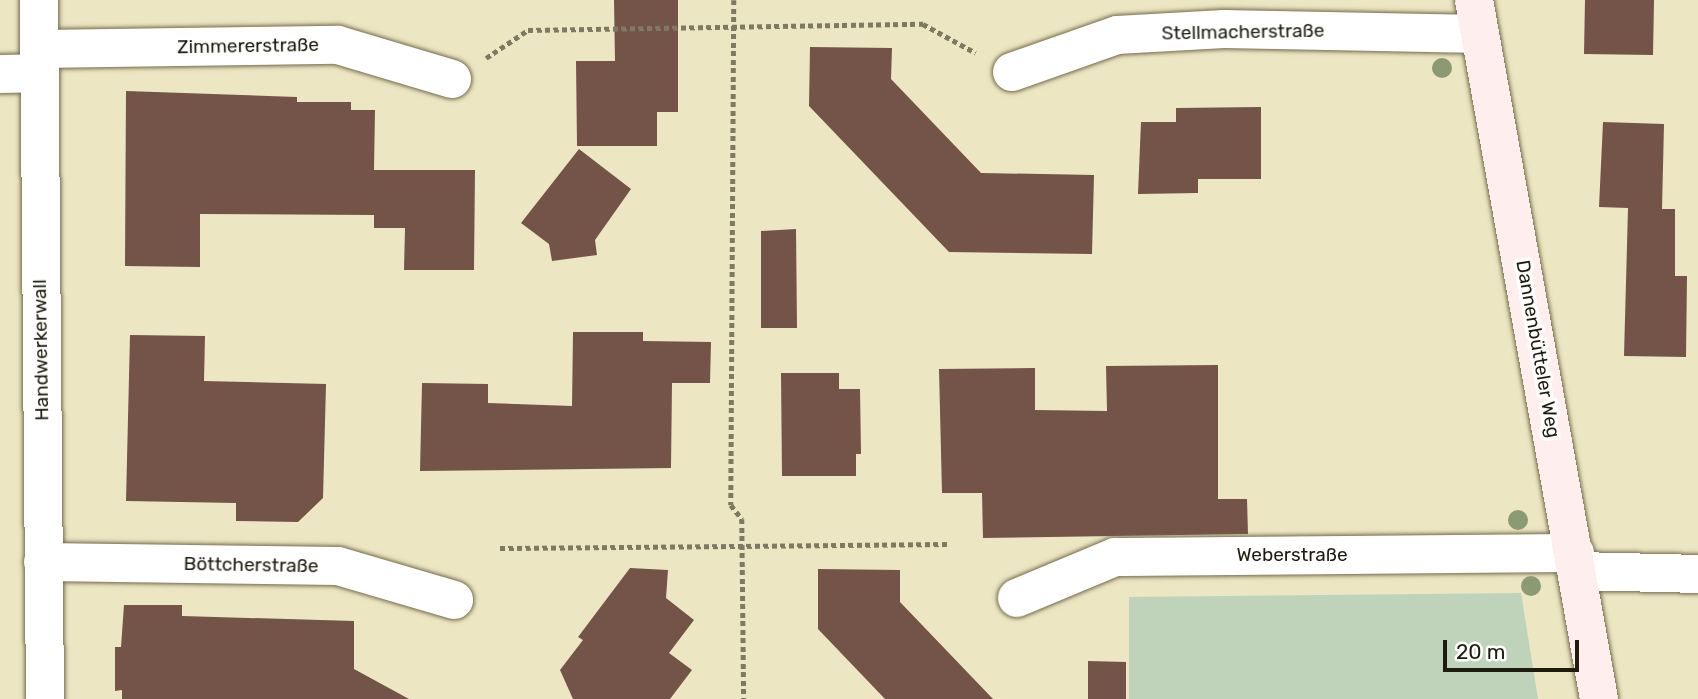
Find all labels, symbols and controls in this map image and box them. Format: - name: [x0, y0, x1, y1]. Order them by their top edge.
- street label: Stellmacherstraße: [1161, 19, 1325, 45]
- street label: Zimmererstraße: [177, 33, 319, 59]
- street label: Dannenbütteler Weg: [1511, 258, 1565, 440]
- street label: Handwerkerwall: [28, 279, 54, 421]
- street label: Weberstraße: [1236, 544, 1348, 566]
- street label: Böttcherstraße: [183, 552, 319, 578]
- scale bar: [1446, 626, 1582, 670]
- text: 20 m: [1456, 639, 1505, 664]

